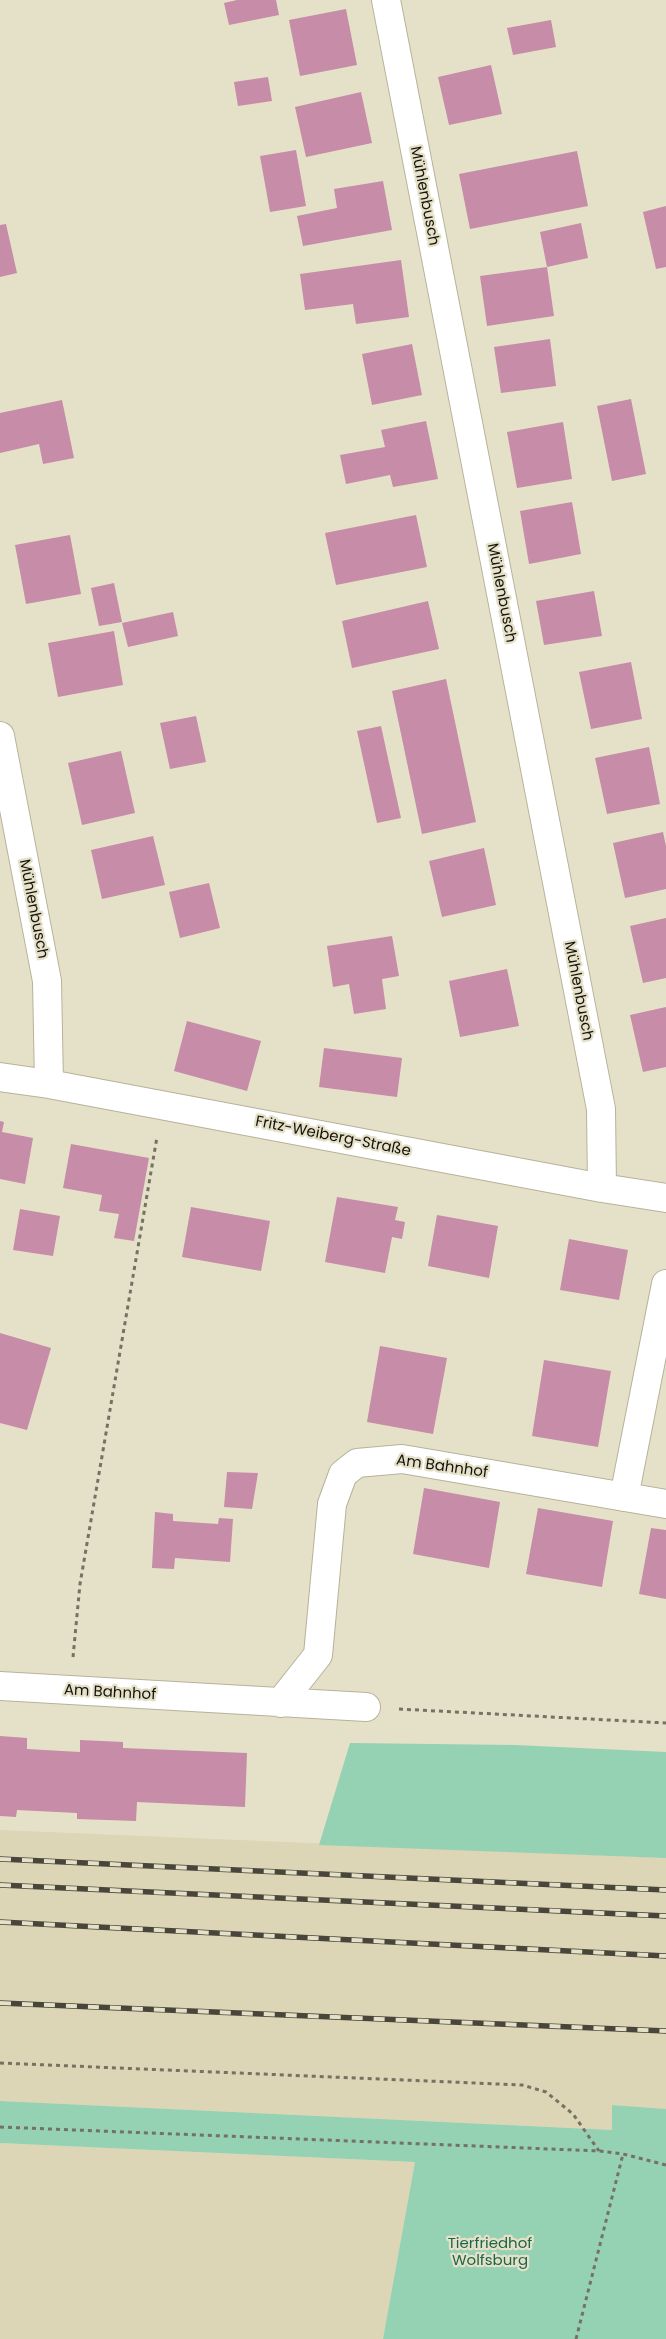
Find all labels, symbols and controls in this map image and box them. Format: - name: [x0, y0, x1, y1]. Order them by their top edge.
- street label: Mühlenbusch: [406, 145, 442, 247]
- street label: Mühlenbusch: [483, 542, 519, 644]
- street label: Mühlenbusch: [15, 858, 51, 960]
- street label: Mühlenbusch: [560, 940, 596, 1042]
- street label: Fritz-Weiberg-Straße: [254, 1113, 412, 1161]
- street label: Am Bahnhof: [395, 1452, 489, 1482]
- street label: Am Bahnhof: [63, 1682, 157, 1704]
- park label: Tierfriedhof Wolfsburg: [448, 2235, 532, 2270]

